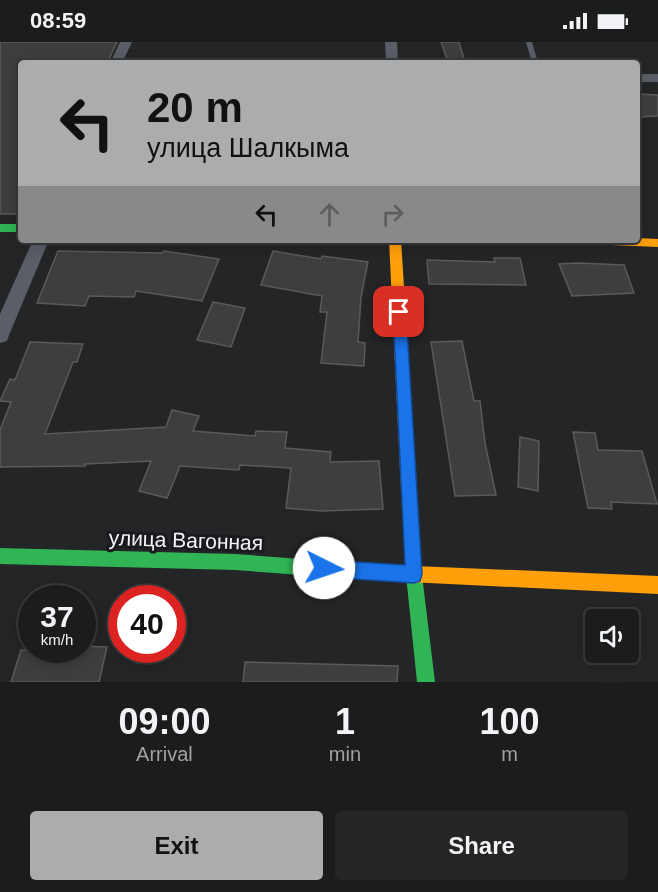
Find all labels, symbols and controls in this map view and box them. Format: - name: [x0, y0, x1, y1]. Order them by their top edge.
- text: 08:59: [30, 8, 86, 33]
- icon: left: [48, 84, 126, 162]
- text: 20 m: [147, 84, 243, 131]
- text: улица Шалкыма: [147, 133, 349, 163]
- icon: left: [250, 198, 283, 231]
- icon: ahead: [313, 198, 346, 231]
- icon: right: [376, 198, 409, 231]
- pin: [373, 286, 424, 337]
- icon: arrive: [382, 295, 415, 328]
- street label: улица Вагонная: [108, 526, 264, 554]
- position arrow: [292, 536, 356, 600]
- speed limit sign: 40: [108, 585, 186, 663]
- text: 37: [40, 600, 74, 633]
- map controls: [585, 609, 639, 663]
- button: sound: [585, 609, 639, 663]
- text: km/h: [41, 631, 73, 648]
- text: 09:00: [118, 701, 210, 742]
- text: 1: [335, 701, 355, 742]
- text: 100: [479, 701, 540, 742]
- text: Arrival: [136, 743, 193, 765]
- text: min: [329, 743, 361, 765]
- text: m: [501, 743, 518, 765]
- button: Exit: [30, 811, 323, 880]
- button: Share: [335, 811, 628, 880]

